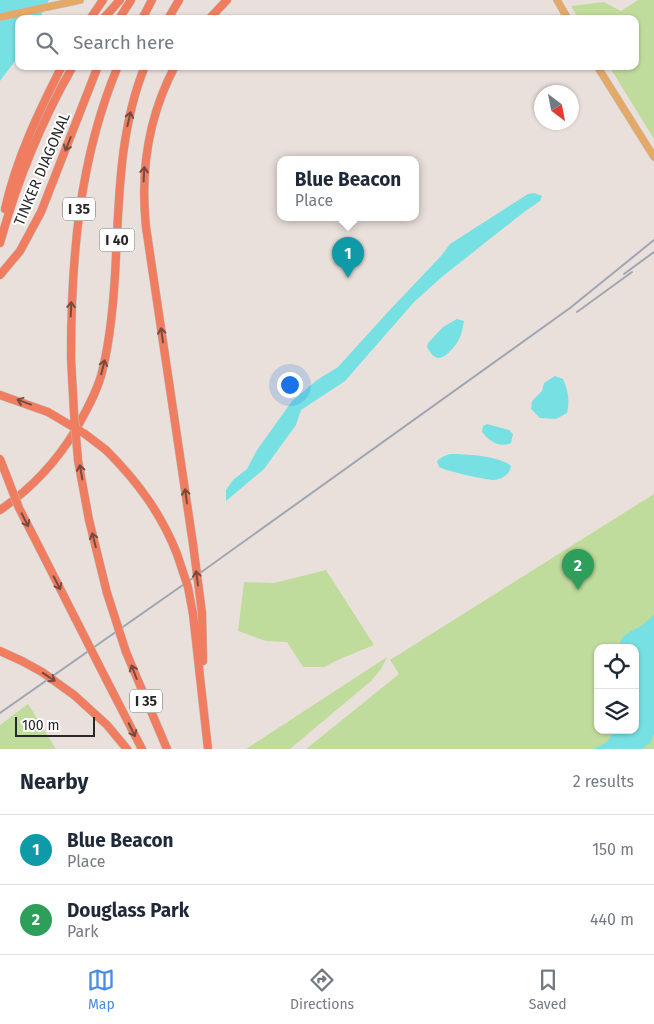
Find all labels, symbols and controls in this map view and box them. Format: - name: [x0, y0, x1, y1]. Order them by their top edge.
- search box: [15, 15, 639, 70]
- icon: search: [33, 29, 61, 57]
- text: Search here: [73, 31, 174, 54]
- north arrow: [534, 85, 579, 130]
- street label: TINKER DIAGONAL: [10, 109, 74, 228]
- one-way arrow: [125, 111, 134, 127]
- one-way arrow: [63, 136, 72, 152]
- popup: [277, 156, 419, 221]
- one-way arrow: [139, 166, 149, 182]
- text: Blue Beacon: [295, 168, 401, 191]
- text: Place: [295, 191, 333, 210]
- road number: I 35: [63, 198, 95, 220]
- road number: I 40: [100, 228, 134, 252]
- pin: 1: [332, 237, 364, 278]
- one-way arrow: [66, 301, 76, 318]
- one-way arrow: [157, 327, 167, 343]
- one-way arrow: [99, 360, 108, 376]
- your location: [277, 372, 303, 398]
- one-way arrow: [17, 397, 33, 406]
- one-way arrow: [75, 464, 85, 480]
- one-way arrow: [180, 488, 190, 504]
- one-way arrow: [21, 512, 30, 527]
- one-way arrow: [89, 532, 98, 548]
- pin: 2: [562, 549, 594, 590]
- one-way arrow: [192, 571, 202, 587]
- one-way arrow: [53, 575, 63, 590]
- map controls: [594, 644, 639, 734]
- button: locate: [594, 644, 639, 689]
- one-way arrow: [129, 665, 138, 680]
- one-way arrow: [42, 671, 56, 682]
- road number: I 35: [130, 689, 162, 712]
- button: layers: [594, 689, 639, 734]
- scale bar: [15, 714, 95, 737]
- text: 100 m: [22, 717, 59, 734]
- one-way arrow: [128, 722, 137, 737]
- text: Nearby: [20, 769, 88, 795]
- text: 2 results: [573, 772, 634, 791]
- text: Blue Beacon: [67, 829, 173, 852]
- text: 1: [32, 840, 40, 859]
- text: 150 m: [592, 840, 634, 859]
- text: Place: [67, 852, 106, 871]
- text: Douglass Park: [67, 899, 189, 922]
- text: 2: [32, 910, 40, 929]
- text: 440 m: [590, 910, 634, 929]
- text: Park: [67, 922, 99, 941]
- tab: Map: [87, 966, 115, 1013]
- tab: Directions: [290, 966, 354, 1013]
- tab: Saved: [529, 966, 567, 1013]

